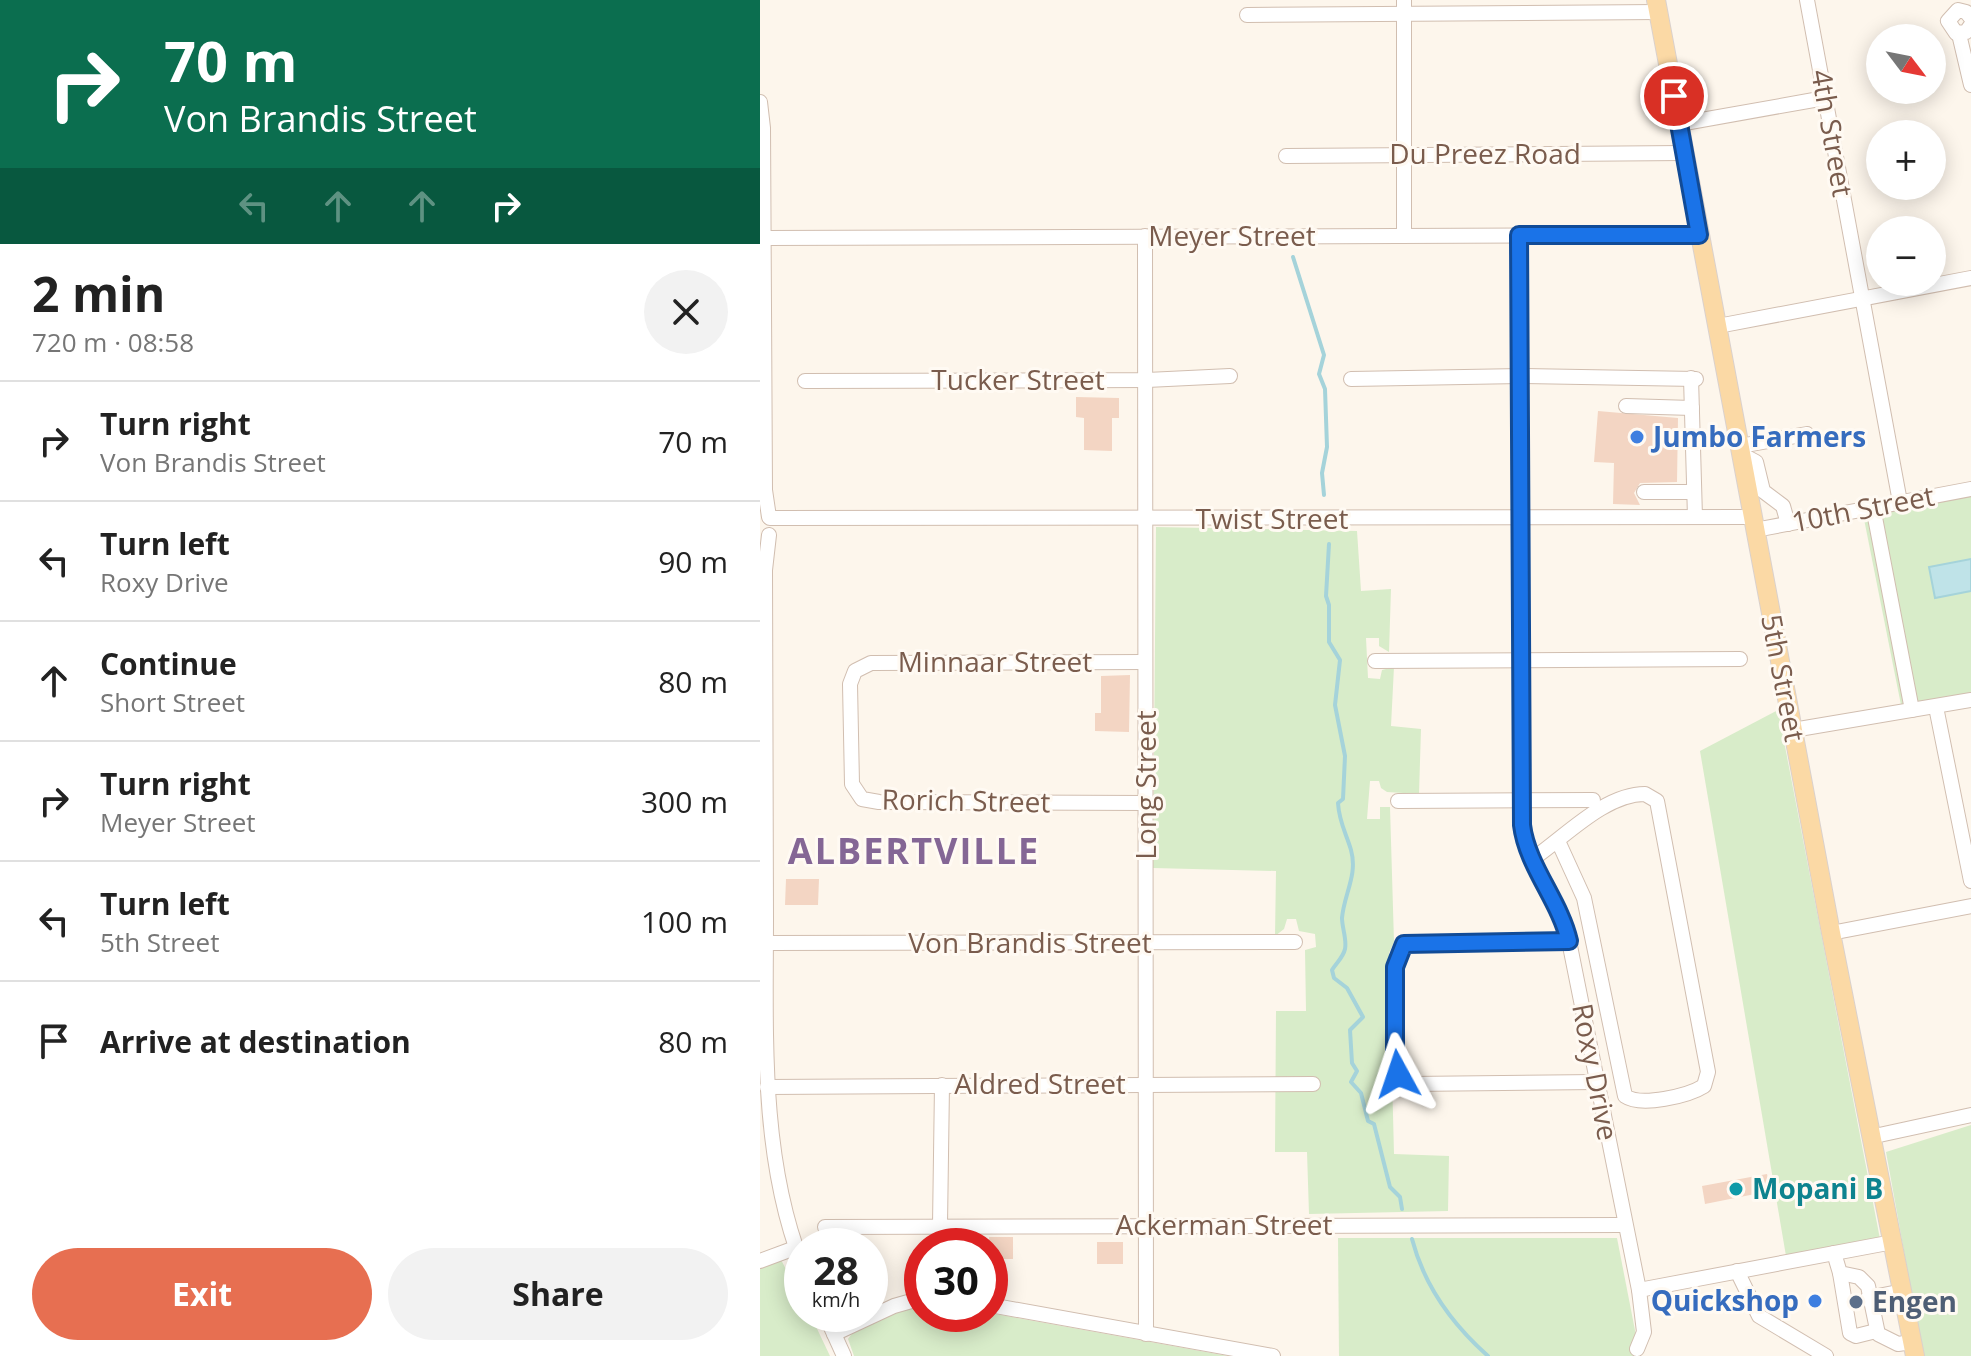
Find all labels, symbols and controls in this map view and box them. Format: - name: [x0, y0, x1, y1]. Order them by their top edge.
- text: 70 m: [164, 22, 298, 98]
- north arrow: [1866, 24, 1946, 104]
- map controls: [1866, 24, 1946, 296]
- icon: right: [32, 32, 136, 136]
- pin: [1640, 62, 1708, 130]
- street label: 4th Street: [1803, 66, 1863, 199]
- icon: arrive: [1652, 74, 1696, 118]
- text: Von Brandis Street: [164, 94, 477, 143]
- button: +: [1866, 120, 1946, 200]
- street label: Du Preez Road: [1389, 134, 1581, 172]
- icon: left: [232, 184, 276, 228]
- icon: ahead: [316, 184, 360, 228]
- icon: ahead: [400, 184, 444, 228]
- icon: right: [484, 184, 528, 228]
- street label: Meyer Street: [1148, 216, 1316, 254]
- button: −: [1866, 216, 1946, 296]
- text: 2 min: [32, 261, 165, 326]
- button: close: [644, 270, 728, 354]
- text: 720 m · 08:58: [32, 324, 194, 360]
- street label: Tucker Street: [931, 360, 1105, 398]
- text: Turn right: [100, 403, 251, 444]
- place label: Jumbo Farmers: [1650, 417, 1866, 455]
- icon: right: [32, 419, 76, 463]
- text: 70 m: [658, 421, 728, 462]
- marker: Jumbo Farmers: [1628, 428, 1646, 446]
- text: Von Brandis Street: [100, 444, 326, 480]
- street label: 10th Street: [1788, 476, 1937, 540]
- street label: Twist Street: [1196, 499, 1349, 537]
- text: Turn left: [100, 523, 230, 564]
- icon: left: [32, 539, 76, 583]
- text: 90 m: [658, 541, 728, 582]
- text: Roxy Drive: [100, 564, 229, 600]
- street label: 5th Street: [1753, 611, 1815, 745]
- street label: Minnaar Street: [898, 642, 1092, 680]
- text: Continue: [100, 643, 237, 684]
- icon: ahead: [32, 659, 76, 703]
- text: 80 m: [658, 661, 728, 702]
- text: Short Street: [100, 684, 245, 720]
- street label: Long Street: [1126, 710, 1164, 860]
- text: Turn right: [100, 763, 251, 804]
- icon: right: [32, 779, 76, 823]
- street label: Rorich Street: [881, 780, 1051, 820]
- text: 300 m: [641, 781, 728, 822]
- text: Meyer Street: [100, 804, 256, 840]
- district label: ALBERTVILLE: [788, 826, 1040, 875]
- text: Turn left: [100, 883, 230, 924]
- icon: left: [32, 899, 76, 943]
- text: 100 m: [641, 901, 728, 942]
- street label: Von Brandis Street: [908, 923, 1152, 961]
- text: 5th Street: [100, 924, 219, 960]
- street label: Roxy Drive: [1564, 1000, 1628, 1143]
- icon: arrive: [32, 1019, 76, 1063]
- text: Arrive at destination: [100, 1021, 411, 1062]
- text: 80 m: [658, 1021, 728, 1062]
- position arrow: [1356, 1032, 1440, 1116]
- street label: Aldred Street: [954, 1064, 1126, 1102]
- place label: Mopani B: [1752, 1169, 1883, 1207]
- marker: Mopani B: [1727, 1180, 1745, 1198]
- street label: Ackerman Street: [1115, 1205, 1333, 1243]
- speed limit sign: 30: [904, 1228, 1008, 1332]
- text: 28: [813, 1242, 859, 1297]
- button: Exit: [32, 1248, 372, 1340]
- button: Share: [388, 1248, 728, 1340]
- place label: Quickshop: [1651, 1281, 1799, 1319]
- place label: Engen: [1872, 1282, 1957, 1320]
- text: km/h: [812, 1286, 860, 1313]
- marker: Quickshop: [1806, 1292, 1824, 1310]
- marker: Engen: [1847, 1293, 1865, 1311]

